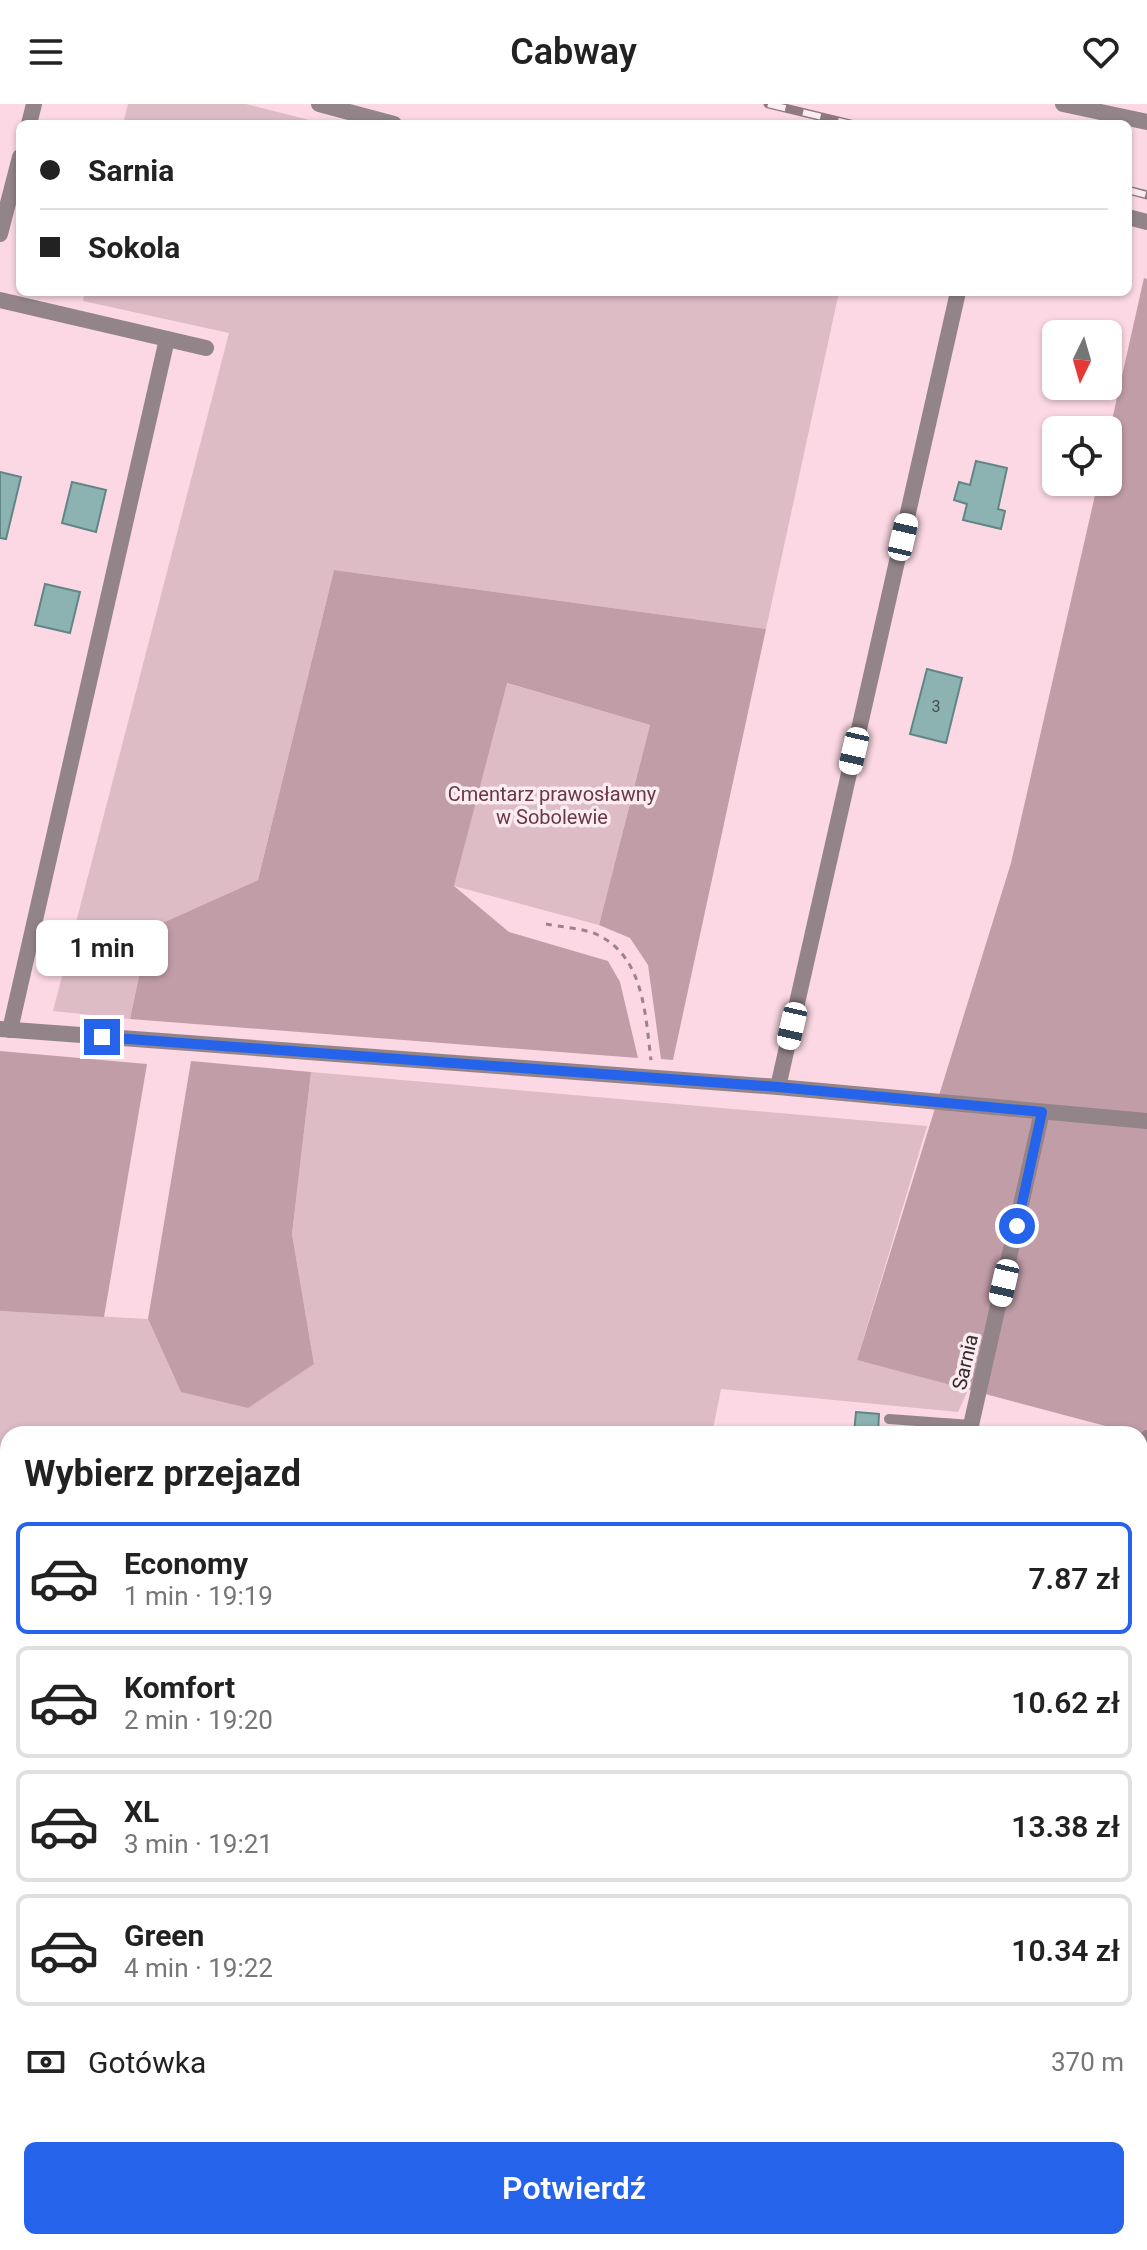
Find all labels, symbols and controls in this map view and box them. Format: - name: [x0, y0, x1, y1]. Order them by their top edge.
- icon: menu: [24, 30, 68, 74]
- icon: heart: [1079, 30, 1123, 74]
- text: Cabway: [510, 31, 637, 73]
- text: Sarnia: [88, 153, 174, 188]
- text: Sokola: [88, 230, 180, 265]
- north arrow: [1042, 320, 1122, 400]
- map controls: [1042, 320, 1122, 496]
- button: locate: [1042, 416, 1122, 496]
- car: [886, 511, 920, 563]
- house number: 3: [932, 697, 941, 716]
- car: [837, 725, 871, 777]
- park label: Cmentarz prawosławny w Sobolewie: [448, 782, 657, 829]
- callout: 1 min: [36, 921, 168, 977]
- text: 1 min: [69, 933, 135, 963]
- car: [775, 1000, 809, 1052]
- route end: [84, 1019, 120, 1055]
- route start: [999, 1208, 1035, 1244]
- car: [987, 1257, 1021, 1309]
- street label: Sarnia: [947, 1332, 983, 1392]
- text: Wybierz przejazd: [24, 1453, 301, 1495]
- icon: car: [28, 1542, 100, 1614]
- text: Economy: [124, 1546, 248, 1581]
- text: 7.87 zł: [1028, 1561, 1120, 1596]
- text: 1 min · 19:19: [124, 1581, 273, 1611]
- icon: car: [28, 1666, 100, 1738]
- text: Komfort: [124, 1670, 235, 1705]
- text: 10.62 zł: [1011, 1685, 1120, 1720]
- text: 2 min · 19:20: [124, 1705, 273, 1735]
- icon: car: [28, 1790, 100, 1862]
- text: XL: [124, 1794, 159, 1829]
- text: 13.38 zł: [1011, 1809, 1120, 1844]
- text: 3 min · 19:21: [124, 1829, 273, 1859]
- icon: car: [28, 1914, 100, 1986]
- text: Green: [124, 1918, 204, 1953]
- text: 10.34 zł: [1011, 1933, 1120, 1968]
- text: 4 min · 19:22: [124, 1953, 273, 1983]
- icon: cash: [24, 2040, 68, 2084]
- text: Gotówka: [88, 2045, 206, 2080]
- text: 370 m: [1051, 2047, 1124, 2077]
- button: Potwierdź: [24, 2142, 1124, 2234]

